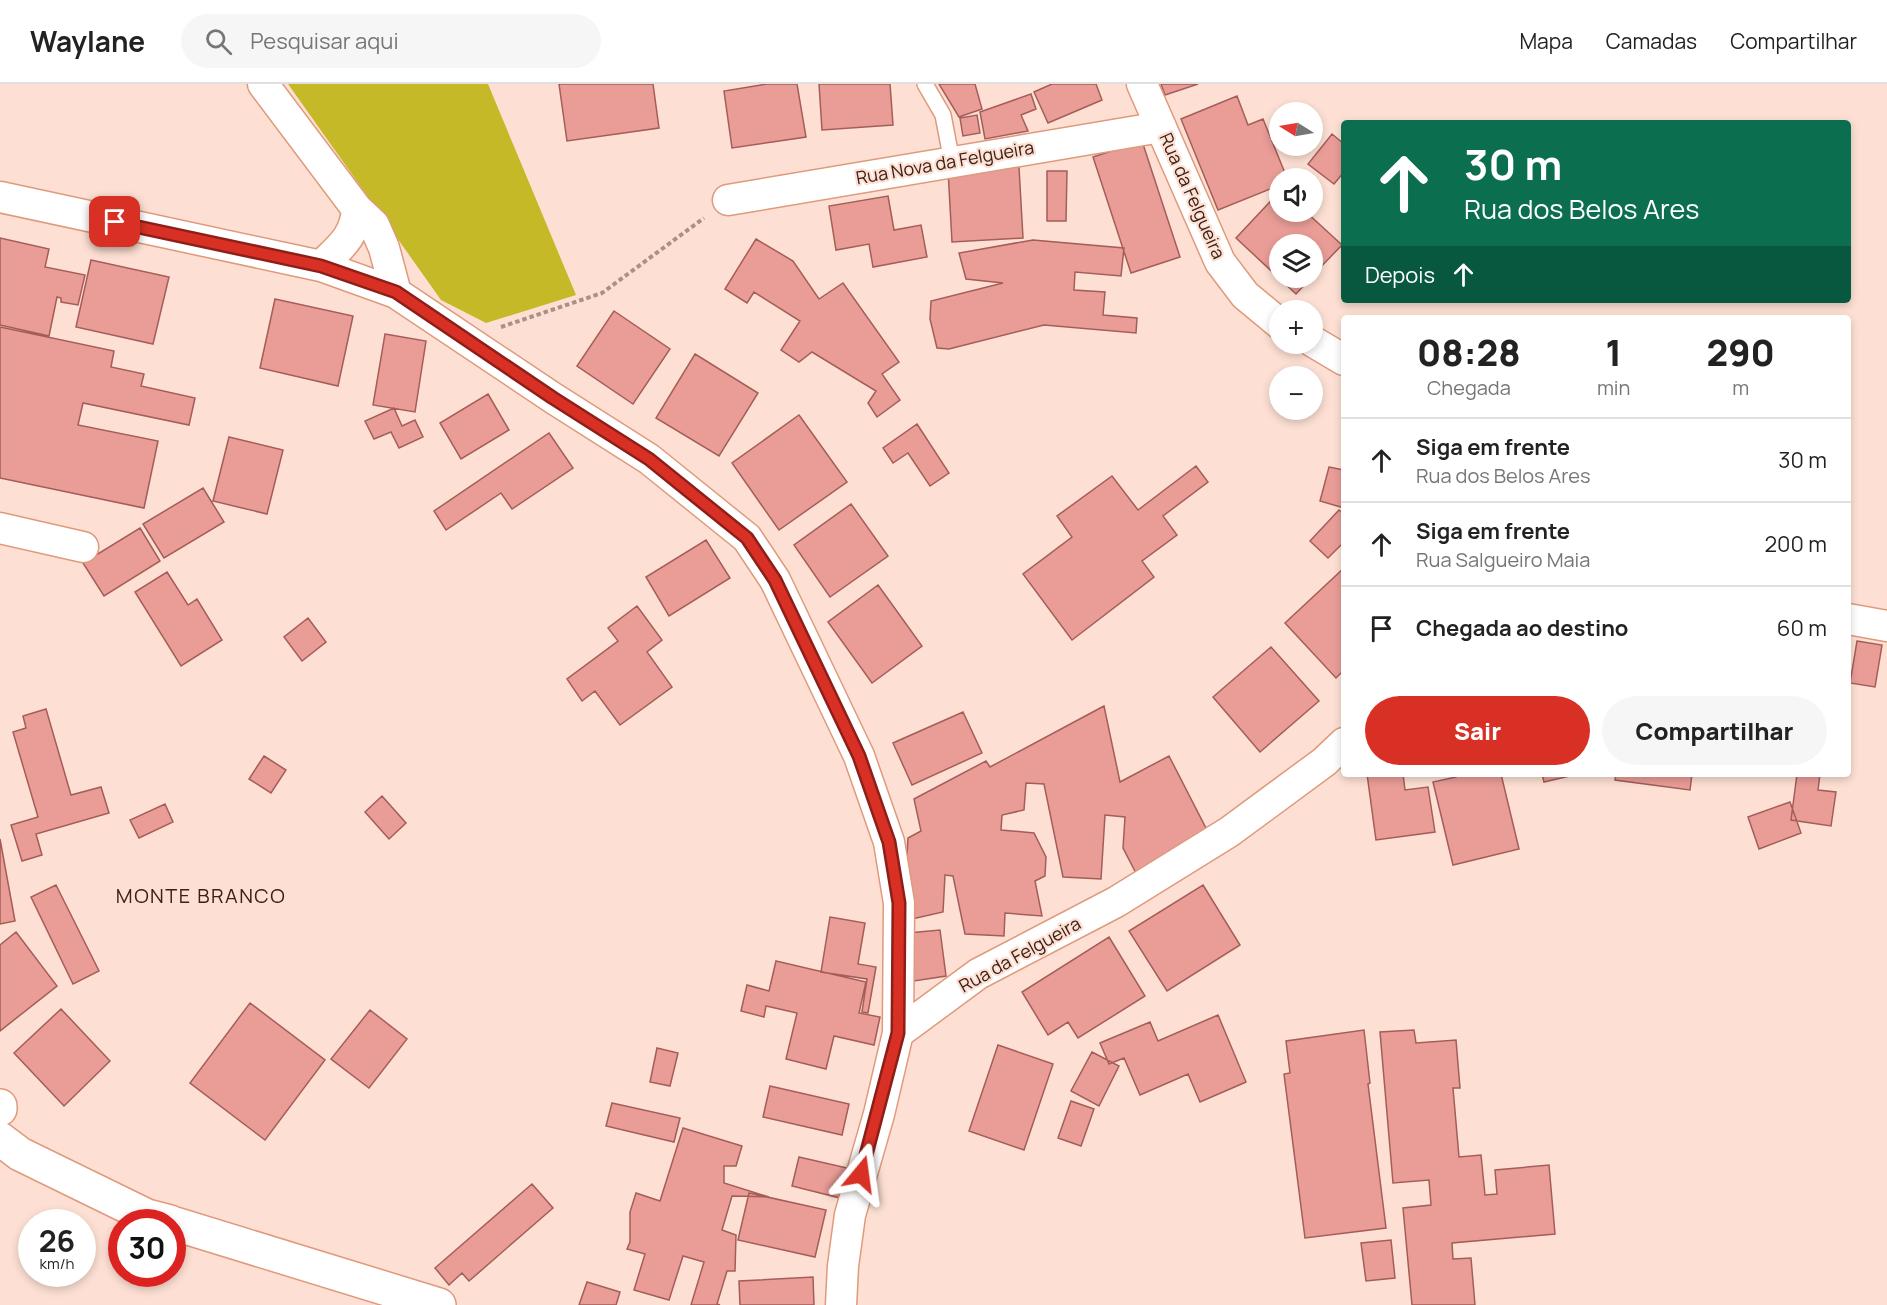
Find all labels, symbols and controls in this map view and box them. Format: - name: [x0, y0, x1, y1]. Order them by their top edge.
- search box: [181, 14, 601, 68]
- text: Waylane: [30, 22, 145, 60]
- icon: search: [202, 25, 235, 58]
- text: Pesquisar aqui: [250, 26, 399, 56]
- text: Mapa: [1519, 27, 1573, 55]
- text: Camadas: [1606, 27, 1697, 55]
- text: Compartilhar: [1730, 27, 1857, 55]
- north arrow: [1269, 102, 1323, 156]
- map controls: [1269, 102, 1323, 420]
- street label: Rua da Felgueira: [1154, 129, 1231, 262]
- street label: Rua Nova da Felgueira: [854, 135, 1036, 189]
- text: 30 m: [1464, 135, 1562, 193]
- icon: ahead: [1365, 144, 1443, 222]
- button: sound: [1269, 168, 1323, 222]
- text: Rua dos Belos Ares: [1464, 190, 1699, 227]
- pin: [89, 196, 140, 247]
- icon: arrive: [98, 205, 131, 238]
- button: layers: [1269, 234, 1323, 288]
- icon: ahead: [1447, 258, 1480, 291]
- text: Depois: [1365, 260, 1435, 290]
- button: +: [1269, 300, 1323, 354]
- text: 08:28: [1417, 328, 1521, 377]
- text: 1: [1605, 328, 1622, 377]
- text: 290: [1706, 328, 1775, 377]
- button: −: [1269, 366, 1323, 420]
- text: Chegada: [1427, 374, 1511, 401]
- text: min: [1597, 374, 1630, 401]
- text: m: [1732, 374, 1749, 401]
- text: Siga em frente: [1416, 432, 1570, 462]
- icon: ahead: [1365, 444, 1398, 477]
- text: 30 m: [1778, 445, 1827, 475]
- text: Rua dos Belos Ares: [1416, 462, 1590, 489]
- text: Siga em frente: [1416, 516, 1570, 546]
- icon: ahead: [1365, 528, 1398, 561]
- text: 200 m: [1765, 529, 1827, 559]
- text: Rua Salgueiro Maia: [1416, 546, 1590, 573]
- icon: arrive: [1365, 612, 1398, 645]
- text: Chegada ao destino: [1416, 613, 1628, 643]
- text: 60 m: [1777, 613, 1827, 643]
- button: Sair: [1365, 696, 1590, 765]
- button: Compartilhar: [1602, 696, 1827, 765]
- district label: MONTE BRANCO: [116, 882, 286, 909]
- street label: Rua da Felgueira: [954, 911, 1085, 997]
- position arrow: [829, 1142, 893, 1206]
- speed limit sign: 30: [108, 1209, 186, 1287]
- text: 26: [39, 1220, 75, 1261]
- text: km/h: [40, 1253, 74, 1274]

